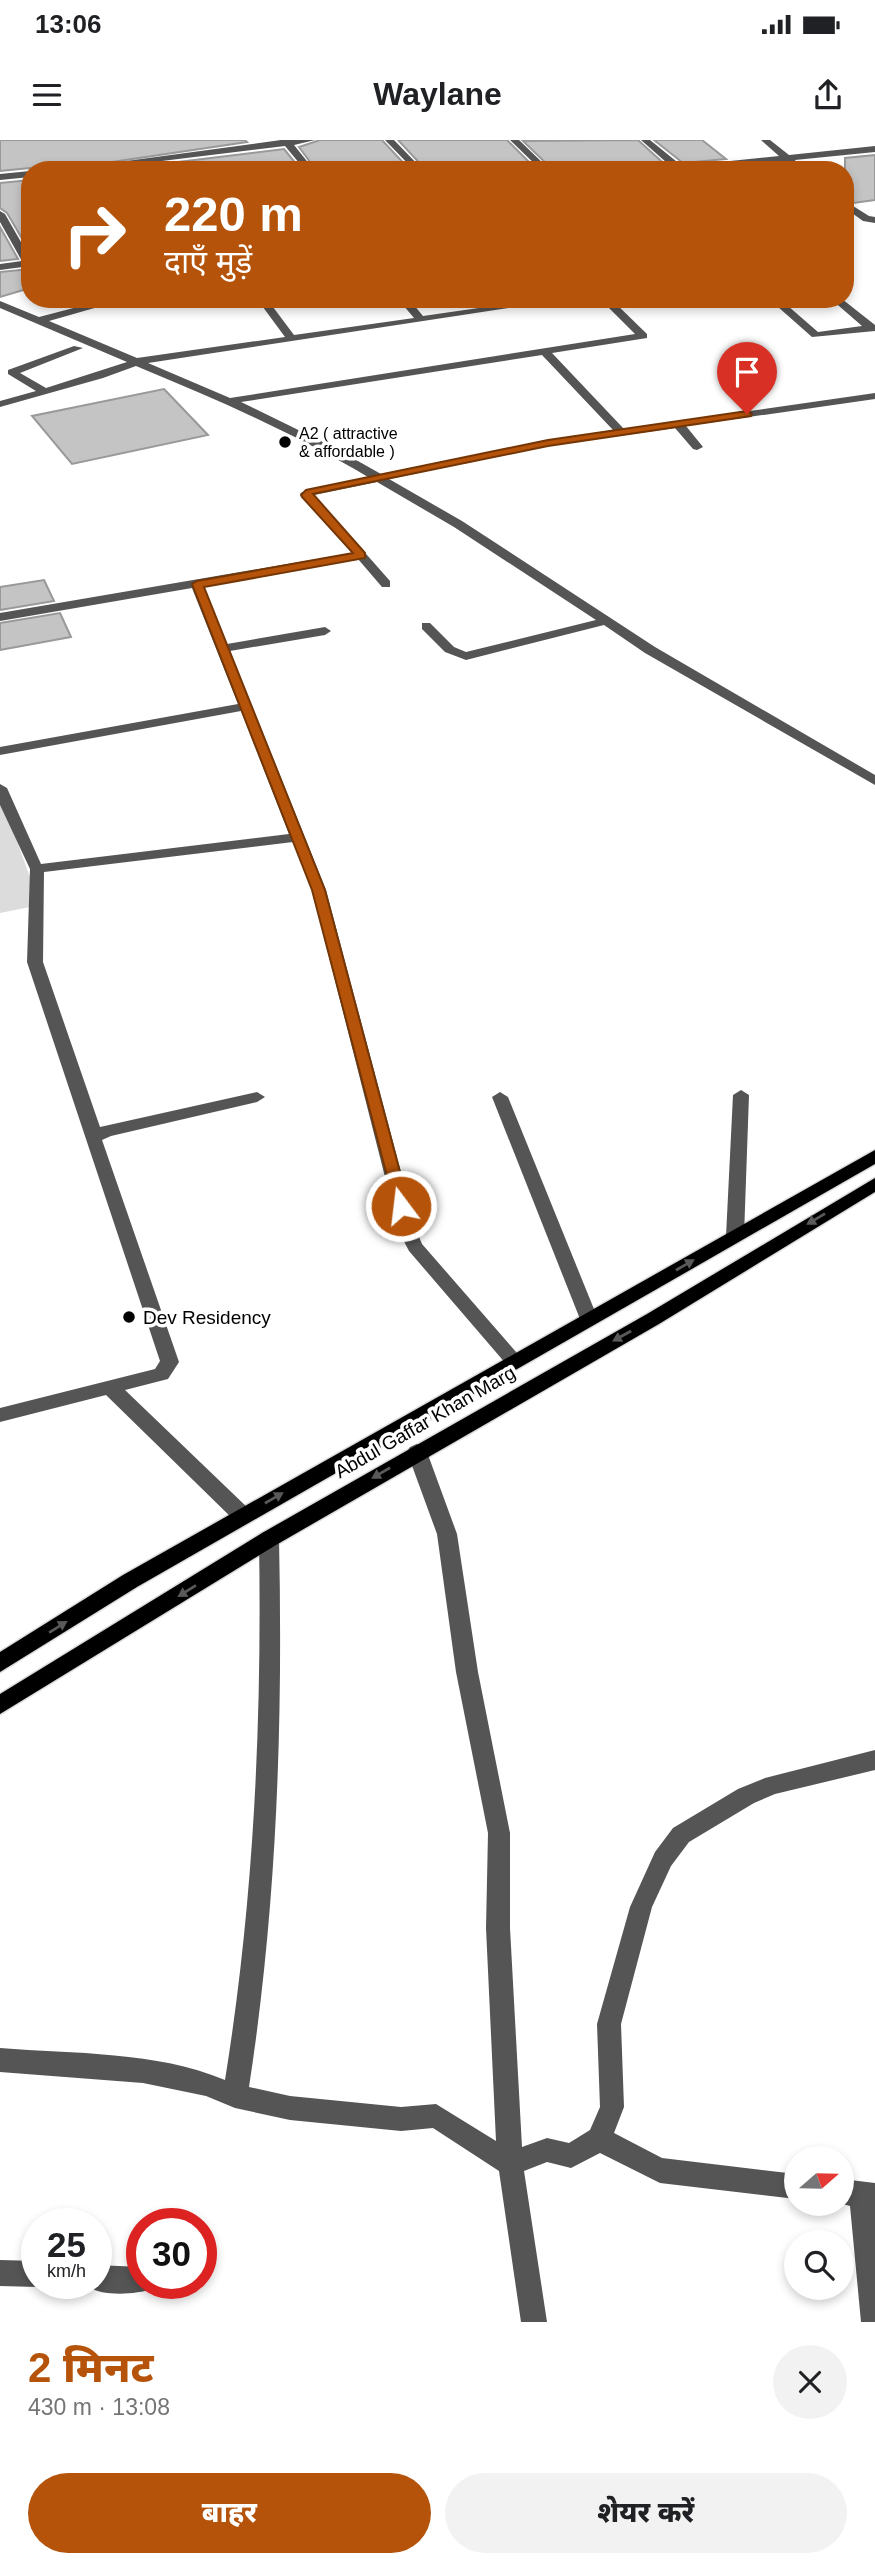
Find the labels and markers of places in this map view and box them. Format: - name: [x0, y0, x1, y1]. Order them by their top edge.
- pin: [717, 342, 777, 414]
- place label: A2 ( attractive & affordable ): [299, 425, 398, 460]
- marker: A2 ( attractive & affordable ): [277, 434, 293, 450]
- place label: Dev Residency: [143, 1307, 271, 1328]
- marker: Dev Residency: [121, 1309, 137, 1325]

